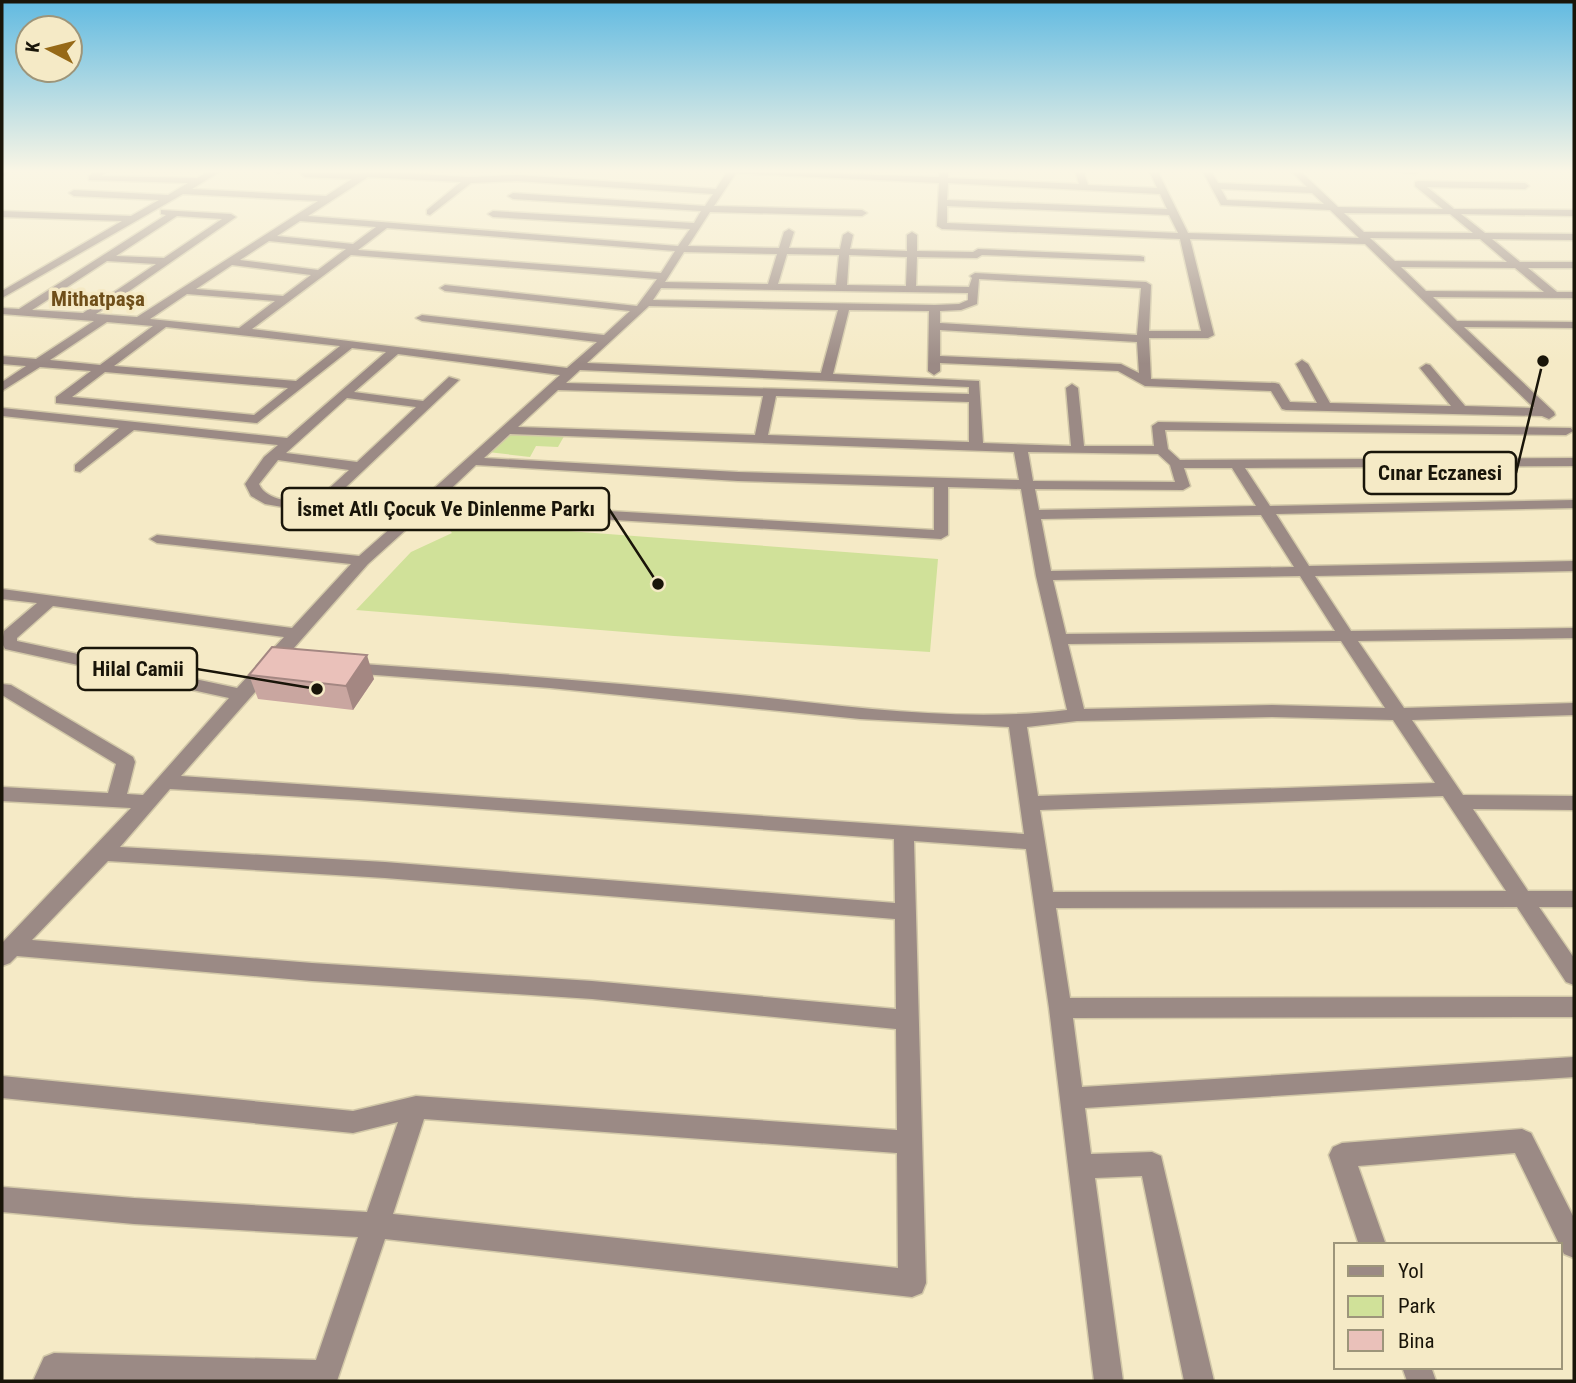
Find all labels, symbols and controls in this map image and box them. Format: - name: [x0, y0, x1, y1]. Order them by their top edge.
- north arrow: [14, 14, 84, 84]
- text: K: [21, 40, 45, 54]
- district label: Mithatpaşa: [51, 287, 145, 311]
- callout: Cınar Eczanesi: [1364, 452, 1516, 494]
- text: Cınar Eczanesi: [1378, 461, 1502, 485]
- callout: İsmet Atlı Çocuk Ve Dinlenme Parkı: [282, 488, 609, 530]
- text: İsmet Atlı Çocuk Ve Dinlenme Parkı: [297, 497, 595, 521]
- callout: Hilal Camii: [78, 648, 197, 690]
- text: Hilal Camii: [92, 657, 184, 681]
- legend: [1334, 1243, 1562, 1369]
- text: Yol: [1398, 1259, 1424, 1283]
- text: Park: [1398, 1294, 1436, 1318]
- text: Bina: [1398, 1329, 1435, 1353]

